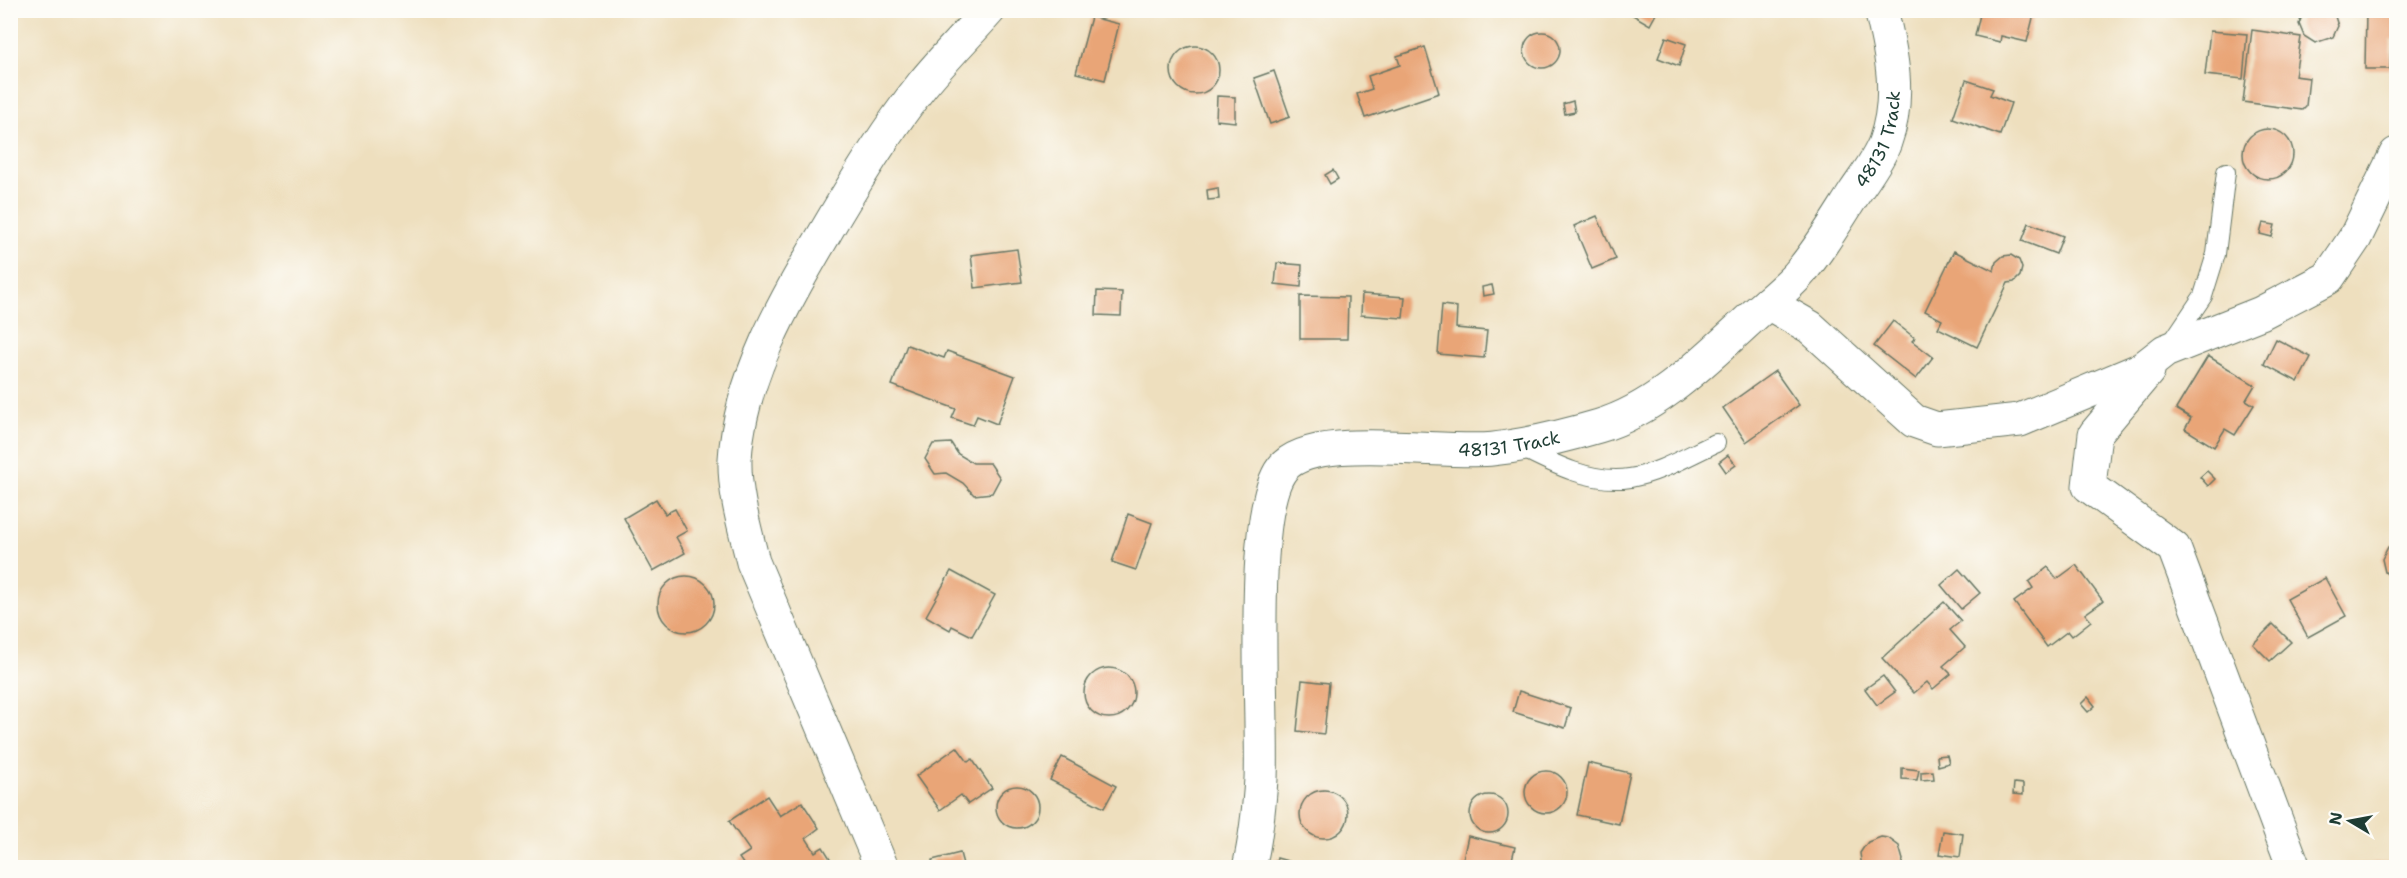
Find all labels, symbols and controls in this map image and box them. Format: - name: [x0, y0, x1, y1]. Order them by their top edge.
- street label: 48131 Track: [1849, 90, 1906, 193]
- street label: 48131 Track: [1458, 425, 1563, 462]
- north arrow: [2320, 791, 2380, 851]
- text: N: [2324, 810, 2347, 827]

